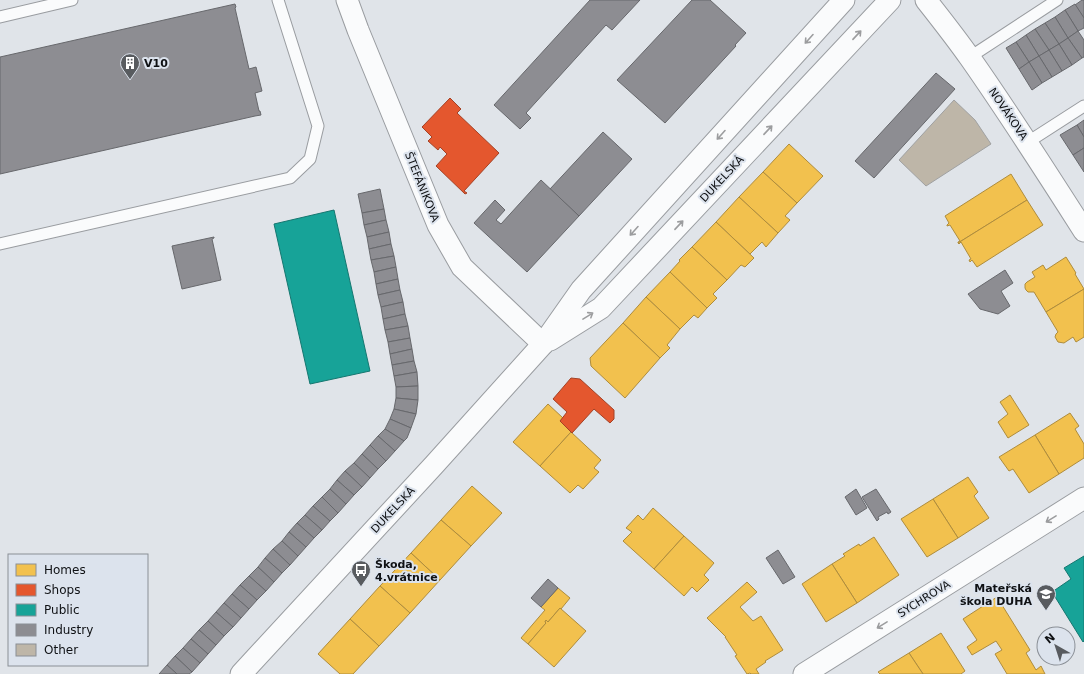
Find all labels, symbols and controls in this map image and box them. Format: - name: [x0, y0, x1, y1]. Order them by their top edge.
- one-way arrow: [852, 30, 862, 40]
- one-way arrow: [804, 34, 814, 44]
- building icon: V10: [119, 52, 141, 80]
- place label: V10: [144, 57, 168, 70]
- street label: NOVÁKOVA: [986, 85, 1031, 143]
- one-way arrow: [763, 125, 773, 135]
- one-way arrow: [717, 130, 726, 141]
- street label: ŠTEFÁNIKOVA: [402, 150, 442, 224]
- street label: DUKELSKÁ: [697, 153, 747, 205]
- one-way arrow: [674, 220, 684, 230]
- one-way arrow: [630, 226, 639, 236]
- one-way arrow: [582, 312, 594, 320]
- street label: DUKELSKÁ: [368, 484, 418, 536]
- one-way arrow: [1046, 515, 1057, 523]
- legend: [8, 554, 148, 666]
- place label: Škoda, 4.vrátnice: [375, 558, 438, 584]
- bus stop icon: Škoda, 4.vrátnice: [350, 559, 372, 587]
- text: Homes: [44, 563, 86, 577]
- street label: SYCHROVA: [895, 577, 953, 620]
- place label: Mateřská škola DUHA: [960, 582, 1032, 608]
- text: Shops: [44, 583, 80, 597]
- school or university icon: Mateřská škola DUHA: [1035, 583, 1057, 611]
- text: Public: [44, 603, 80, 617]
- one-way arrow: [876, 622, 888, 630]
- text: Industry: [44, 623, 93, 637]
- north arrow: [1036, 626, 1076, 666]
- text: N: [1042, 631, 1058, 647]
- text: Other: [44, 643, 78, 657]

